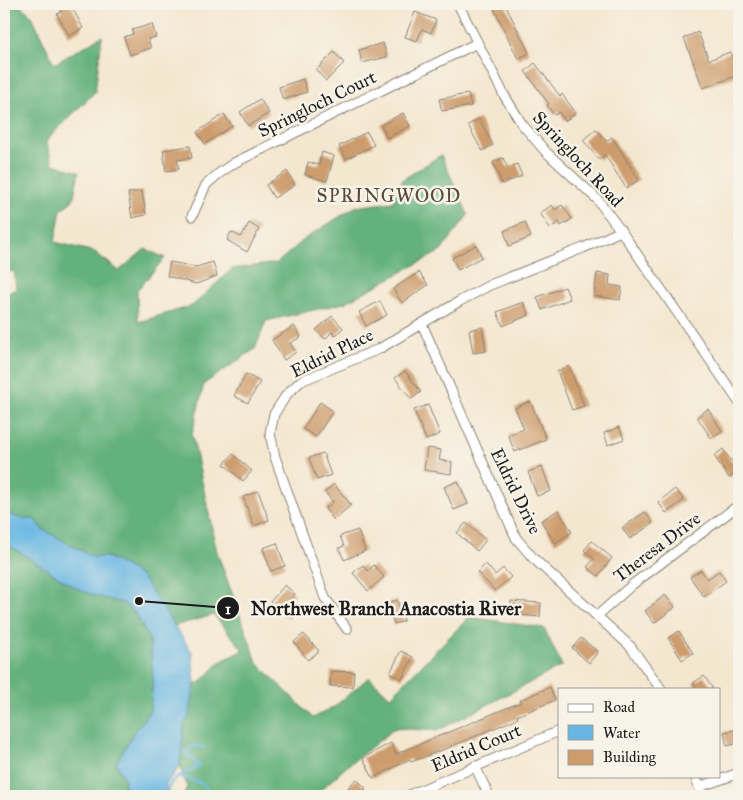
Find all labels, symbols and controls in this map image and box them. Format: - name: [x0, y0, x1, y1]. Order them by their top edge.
- street label: Springloch Court: [254, 66, 381, 143]
- street label: Springloch Road: [527, 107, 628, 212]
- district label: SPRINGWOOD: [317, 184, 461, 207]
- street label: Eldrid Place: [287, 324, 377, 382]
- street label: Eldrid Drive: [486, 444, 546, 538]
- street label: Theresa Drive: [609, 507, 705, 587]
- callout: Northwest Branch Anacostia River: [216, 591, 531, 625]
- text: Northwest Branch Anacostia River: [251, 597, 522, 620]
- text: 1: [225, 600, 231, 618]
- legend: [558, 688, 720, 778]
- text: Road: [603, 698, 635, 716]
- street label: Eldrid Court: [428, 719, 525, 777]
- text: Water: [603, 724, 640, 742]
- text: Building: [603, 748, 657, 766]

